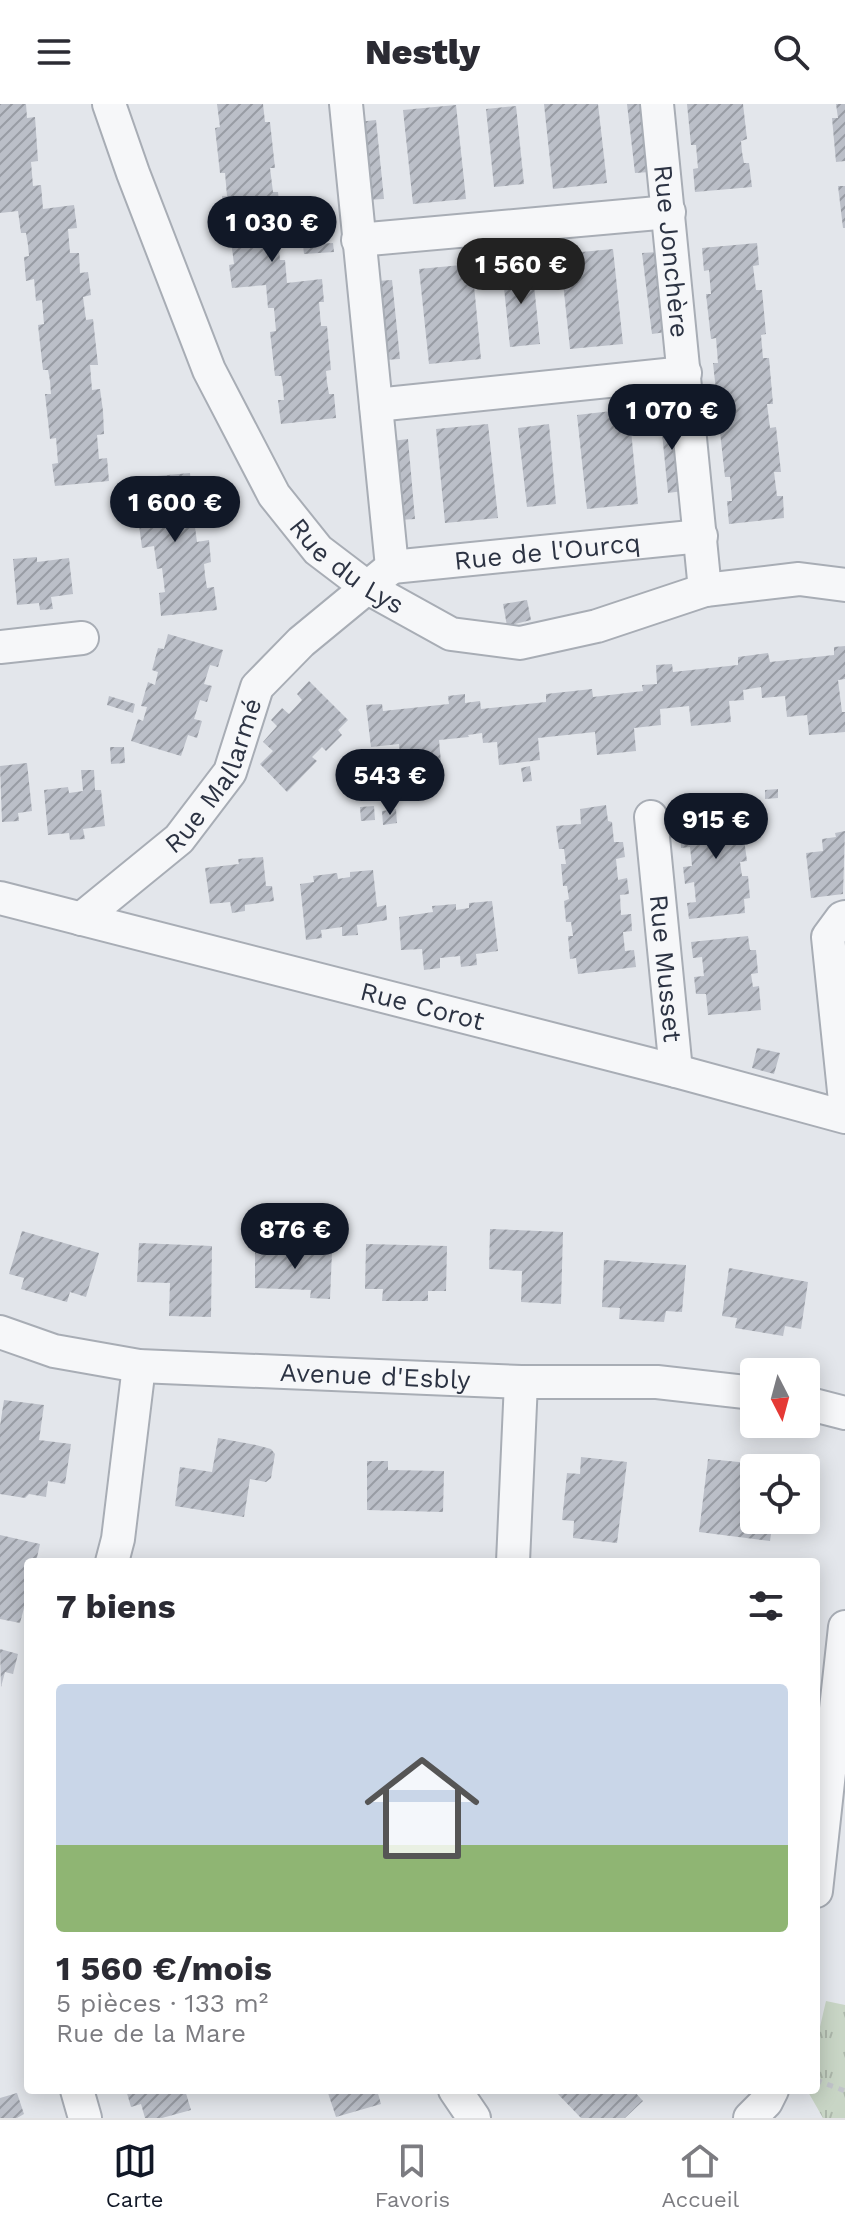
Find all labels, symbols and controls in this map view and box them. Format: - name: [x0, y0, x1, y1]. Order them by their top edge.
- icon: menu: [32, 30, 76, 74]
- icon: search: [769, 30, 813, 74]
- text: Nestly: [365, 31, 480, 73]
- street label: Rue Jonchère: [648, 163, 695, 339]
- pin: 1 030 €: [198, 196, 346, 264]
- text: 1 030 €: [225, 207, 319, 237]
- pin: 1 560 €: [447, 238, 595, 306]
- text: 1 560 €: [475, 249, 567, 279]
- pin: 1 070 €: [598, 384, 746, 452]
- text: 1 070 €: [626, 395, 718, 425]
- pin: 1 600 €: [101, 476, 249, 544]
- text: 1 600 €: [128, 487, 222, 517]
- street label: Rue du Lys: [283, 512, 409, 620]
- street label: Rue de l'Ourcq: [453, 527, 642, 576]
- street label: Rue Mallarmé: [159, 694, 268, 859]
- pin: 543 €: [334, 749, 446, 817]
- text: 543 €: [353, 760, 427, 790]
- pin: 915 €: [660, 793, 772, 861]
- text: 915 €: [682, 804, 750, 834]
- street label: Rue Musset: [644, 893, 688, 1043]
- street label: Rue Corot: [357, 976, 488, 1036]
- pin: 876 €: [239, 1203, 351, 1271]
- text: 876 €: [259, 1214, 331, 1244]
- street label: Avenue d'Esbly: [279, 1357, 472, 1395]
- north arrow: [740, 1358, 820, 1438]
- map controls: [740, 1358, 820, 1534]
- button: locate: [740, 1454, 820, 1534]
- icon: filters: [744, 1584, 788, 1628]
- text: 7 biens: [56, 1586, 176, 1626]
- icon: home: [350, 1736, 494, 1880]
- text: 1 560 €/mois: [56, 1948, 272, 1988]
- text: 5 pièces · 133 m²: [56, 1988, 268, 2018]
- text: Rue de la Mare: [56, 2018, 246, 2048]
- tab: Carte: [106, 2139, 163, 2212]
- tab: Favoris: [375, 2139, 450, 2212]
- tab: Accueil: [662, 2139, 739, 2212]

